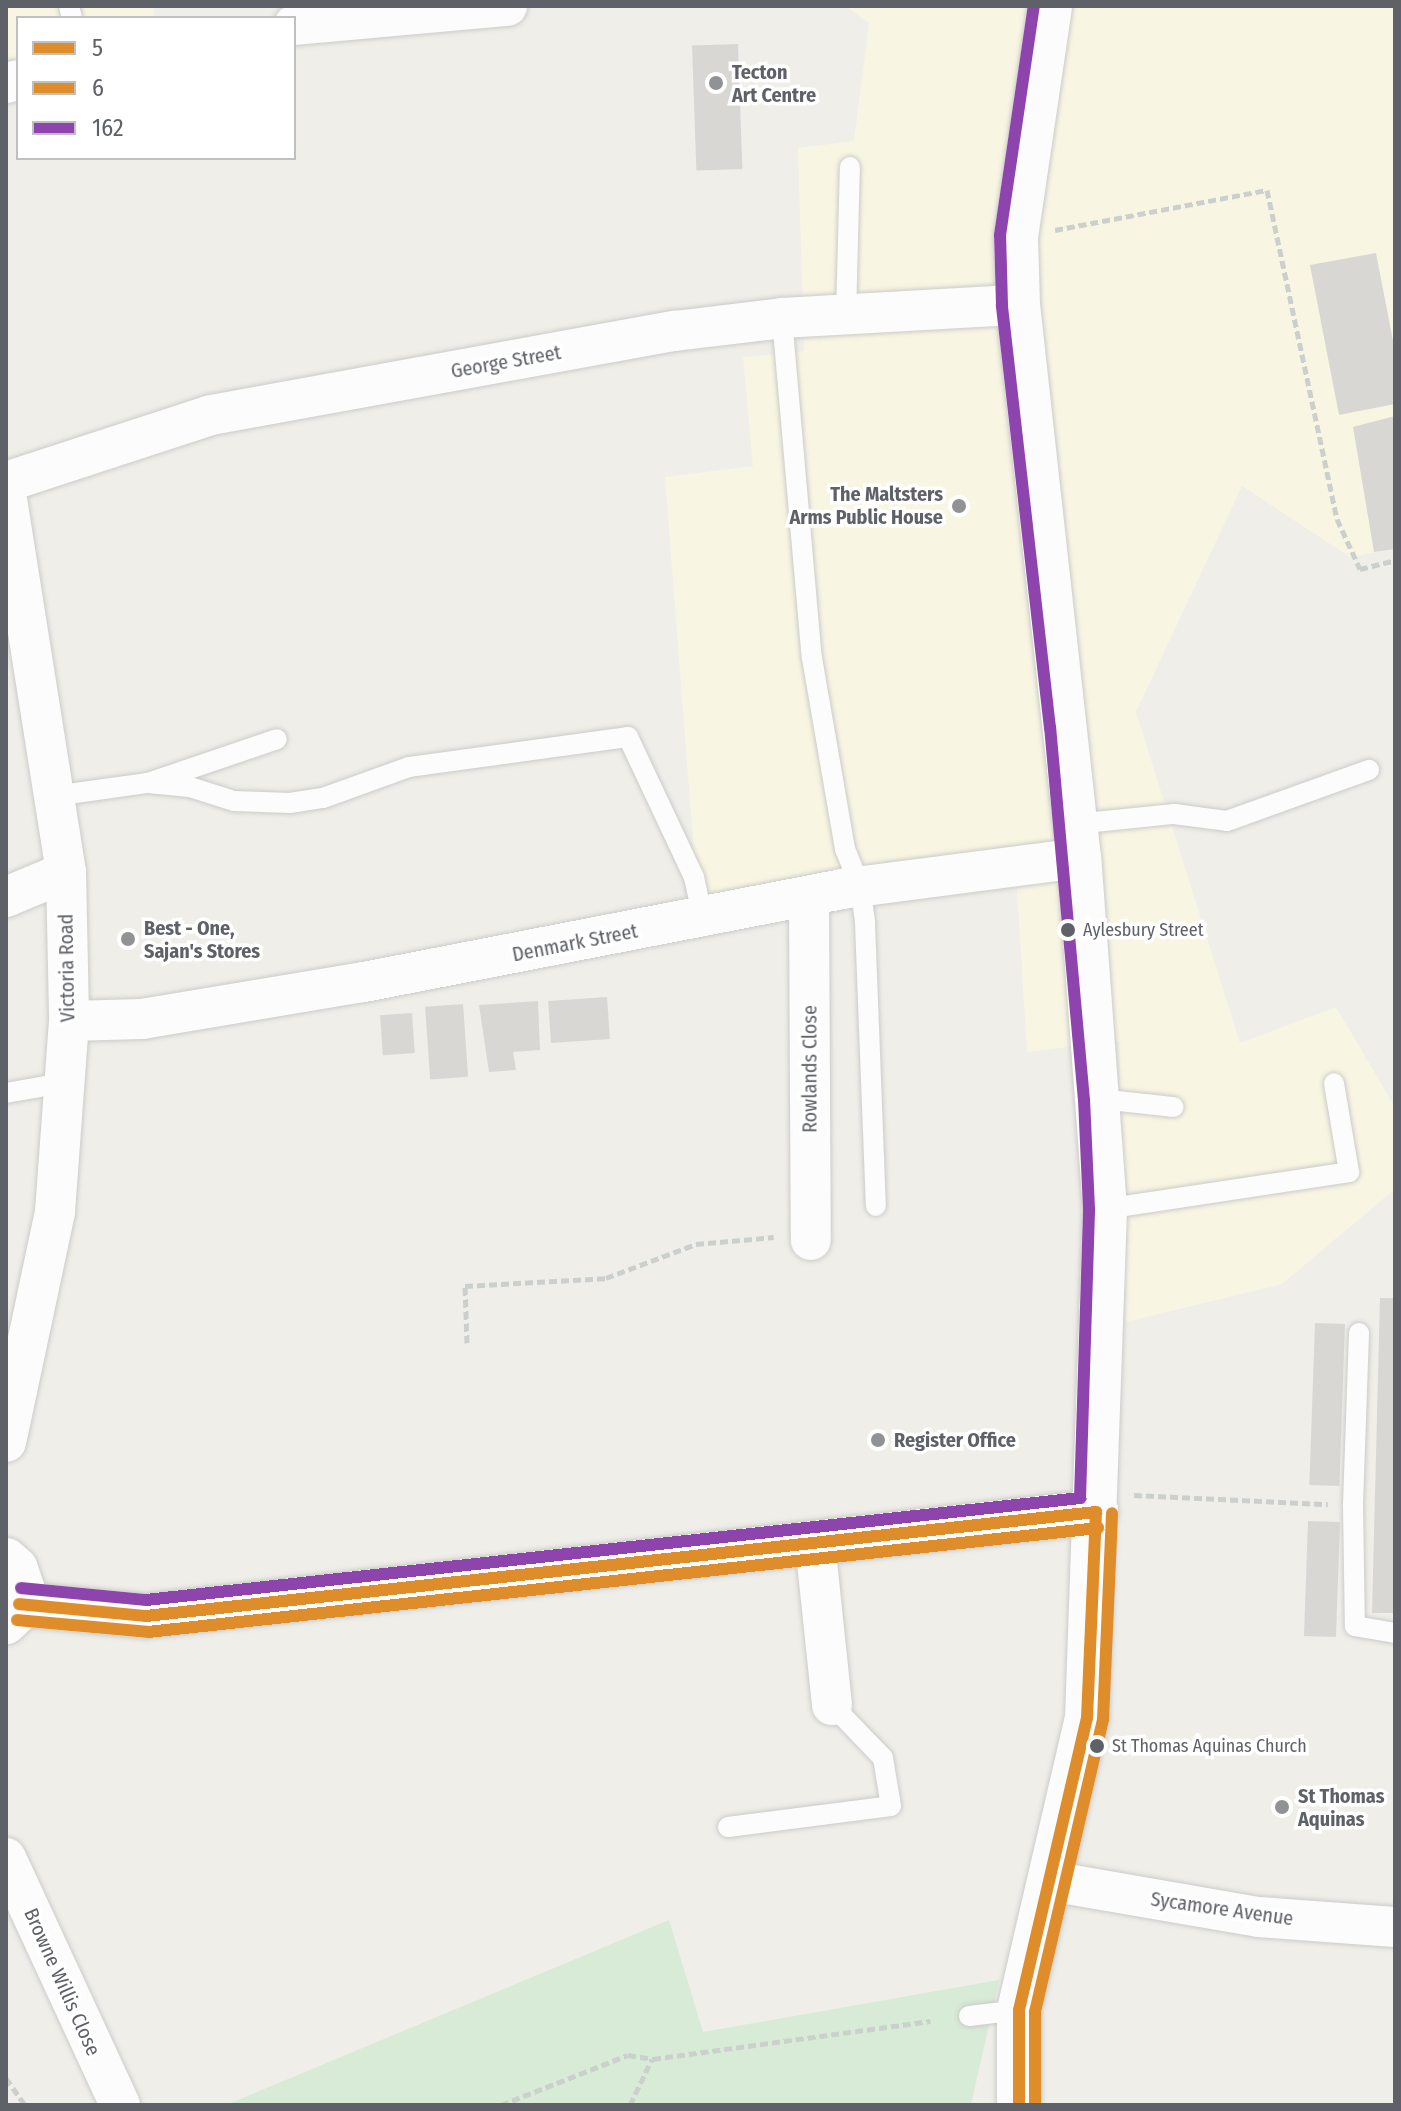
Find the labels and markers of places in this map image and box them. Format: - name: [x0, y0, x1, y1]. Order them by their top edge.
- place label: Tecton Art Centre: [732, 60, 816, 107]
- marker: Tecton Art Centre: [707, 74, 725, 92]
- place label: The Maltsters Arms Public House: [789, 482, 943, 529]
- marker: The Maltsters Arms Public House: [950, 497, 968, 515]
- place label: Best - One, Sajan's Stores: [144, 916, 260, 963]
- place label: Aylesbury Street: [1083, 919, 1204, 941]
- marker: Aylesbury Street: [1060, 922, 1076, 938]
- marker: Best - One, Sajan's Stores: [119, 930, 137, 948]
- place label: Register Office: [894, 1428, 1016, 1452]
- marker: Register Office: [869, 1431, 887, 1449]
- place label: St Thomas Aquinas Church: [1112, 1735, 1307, 1757]
- marker: St Thomas Aquinas Church: [1089, 1738, 1105, 1754]
- place label: St Thomas Aquinas: [1298, 1784, 1384, 1831]
- marker: St Thomas Aquinas: [1273, 1798, 1291, 1816]

